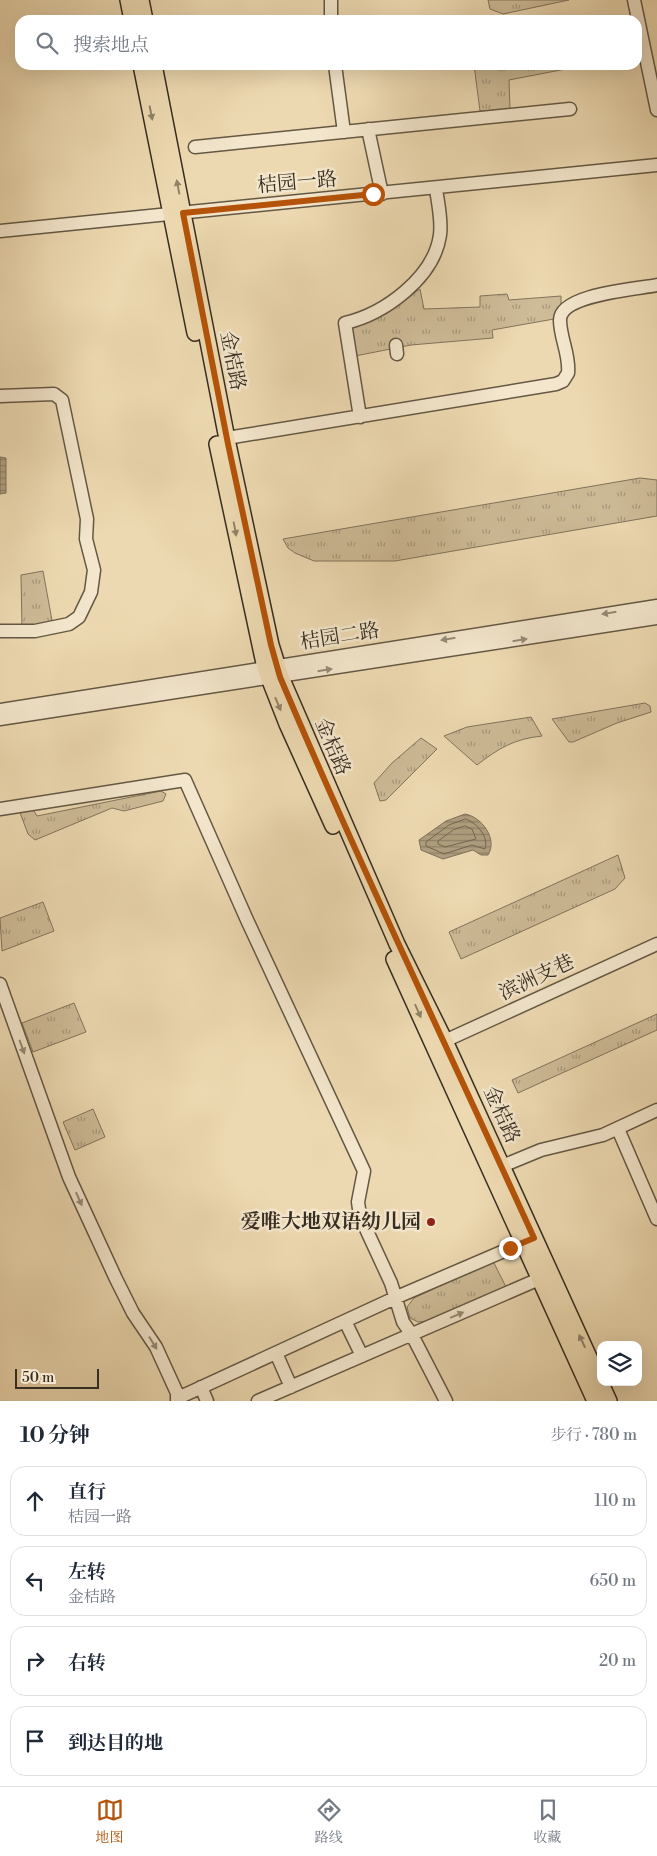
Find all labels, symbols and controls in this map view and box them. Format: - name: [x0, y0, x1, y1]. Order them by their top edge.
- search box: [15, 15, 642, 70]
- icon: search: [33, 29, 61, 57]
- text: 搜索地点: [73, 33, 149, 57]
- one-way arrow: [147, 105, 155, 121]
- street label: 桔园一路: [256, 167, 338, 199]
- one-way arrow: [174, 178, 182, 194]
- route start: [362, 183, 385, 206]
- street label: 金桔路: [214, 329, 250, 393]
- one-way arrow: [231, 522, 239, 537]
- one-way arrow: [601, 610, 617, 618]
- street label: 桔园二路: [299, 618, 381, 656]
- one-way arrow: [440, 635, 456, 643]
- one-way arrow: [513, 635, 529, 643]
- one-way arrow: [317, 666, 333, 674]
- one-way arrow: [275, 697, 283, 711]
- street label: 金桔路: [309, 715, 355, 779]
- street label: 滨洲支巷: [495, 950, 579, 1006]
- one-way arrow: [414, 1004, 422, 1018]
- one-way arrow: [19, 1039, 26, 1054]
- street label: 金桔路: [477, 1083, 525, 1147]
- one-way arrow: [76, 1192, 84, 1206]
- place label: 爱唯大地双语幼儿园: [241, 1210, 421, 1235]
- marker: 爱唯大地双语幼儿园: [425, 1216, 437, 1228]
- route end: [499, 1237, 522, 1260]
- one-way arrow: [450, 1311, 464, 1319]
- one-way arrow: [577, 1334, 585, 1348]
- one-way arrow: [148, 1337, 157, 1350]
- map controls: [597, 1341, 642, 1386]
- button: layers: [597, 1341, 642, 1386]
- scale bar: [15, 1366, 99, 1389]
- text: 50 m: [22, 1369, 54, 1387]
- text: 10 分钟: [20, 1423, 90, 1449]
- text: 步行 · 780 m: [550, 1425, 637, 1445]
- text: 直行: [68, 1480, 106, 1504]
- icon: ahead: [21, 1487, 49, 1515]
- text: 110 m: [594, 1491, 636, 1511]
- text: 桔园一路: [68, 1507, 132, 1527]
- text: 左转: [68, 1560, 106, 1584]
- icon: left: [21, 1567, 49, 1595]
- text: 650 m: [590, 1571, 636, 1591]
- text: 金桔路: [68, 1587, 116, 1607]
- icon: right: [21, 1647, 49, 1675]
- text: 右转: [68, 1651, 106, 1675]
- text: 20 m: [599, 1651, 636, 1671]
- icon: arrive: [21, 1727, 49, 1755]
- text: 到达目的地: [68, 1731, 163, 1755]
- tab: 地图: [96, 1796, 124, 1847]
- tab: 路线: [315, 1796, 343, 1847]
- tab: 收藏: [534, 1796, 562, 1847]

